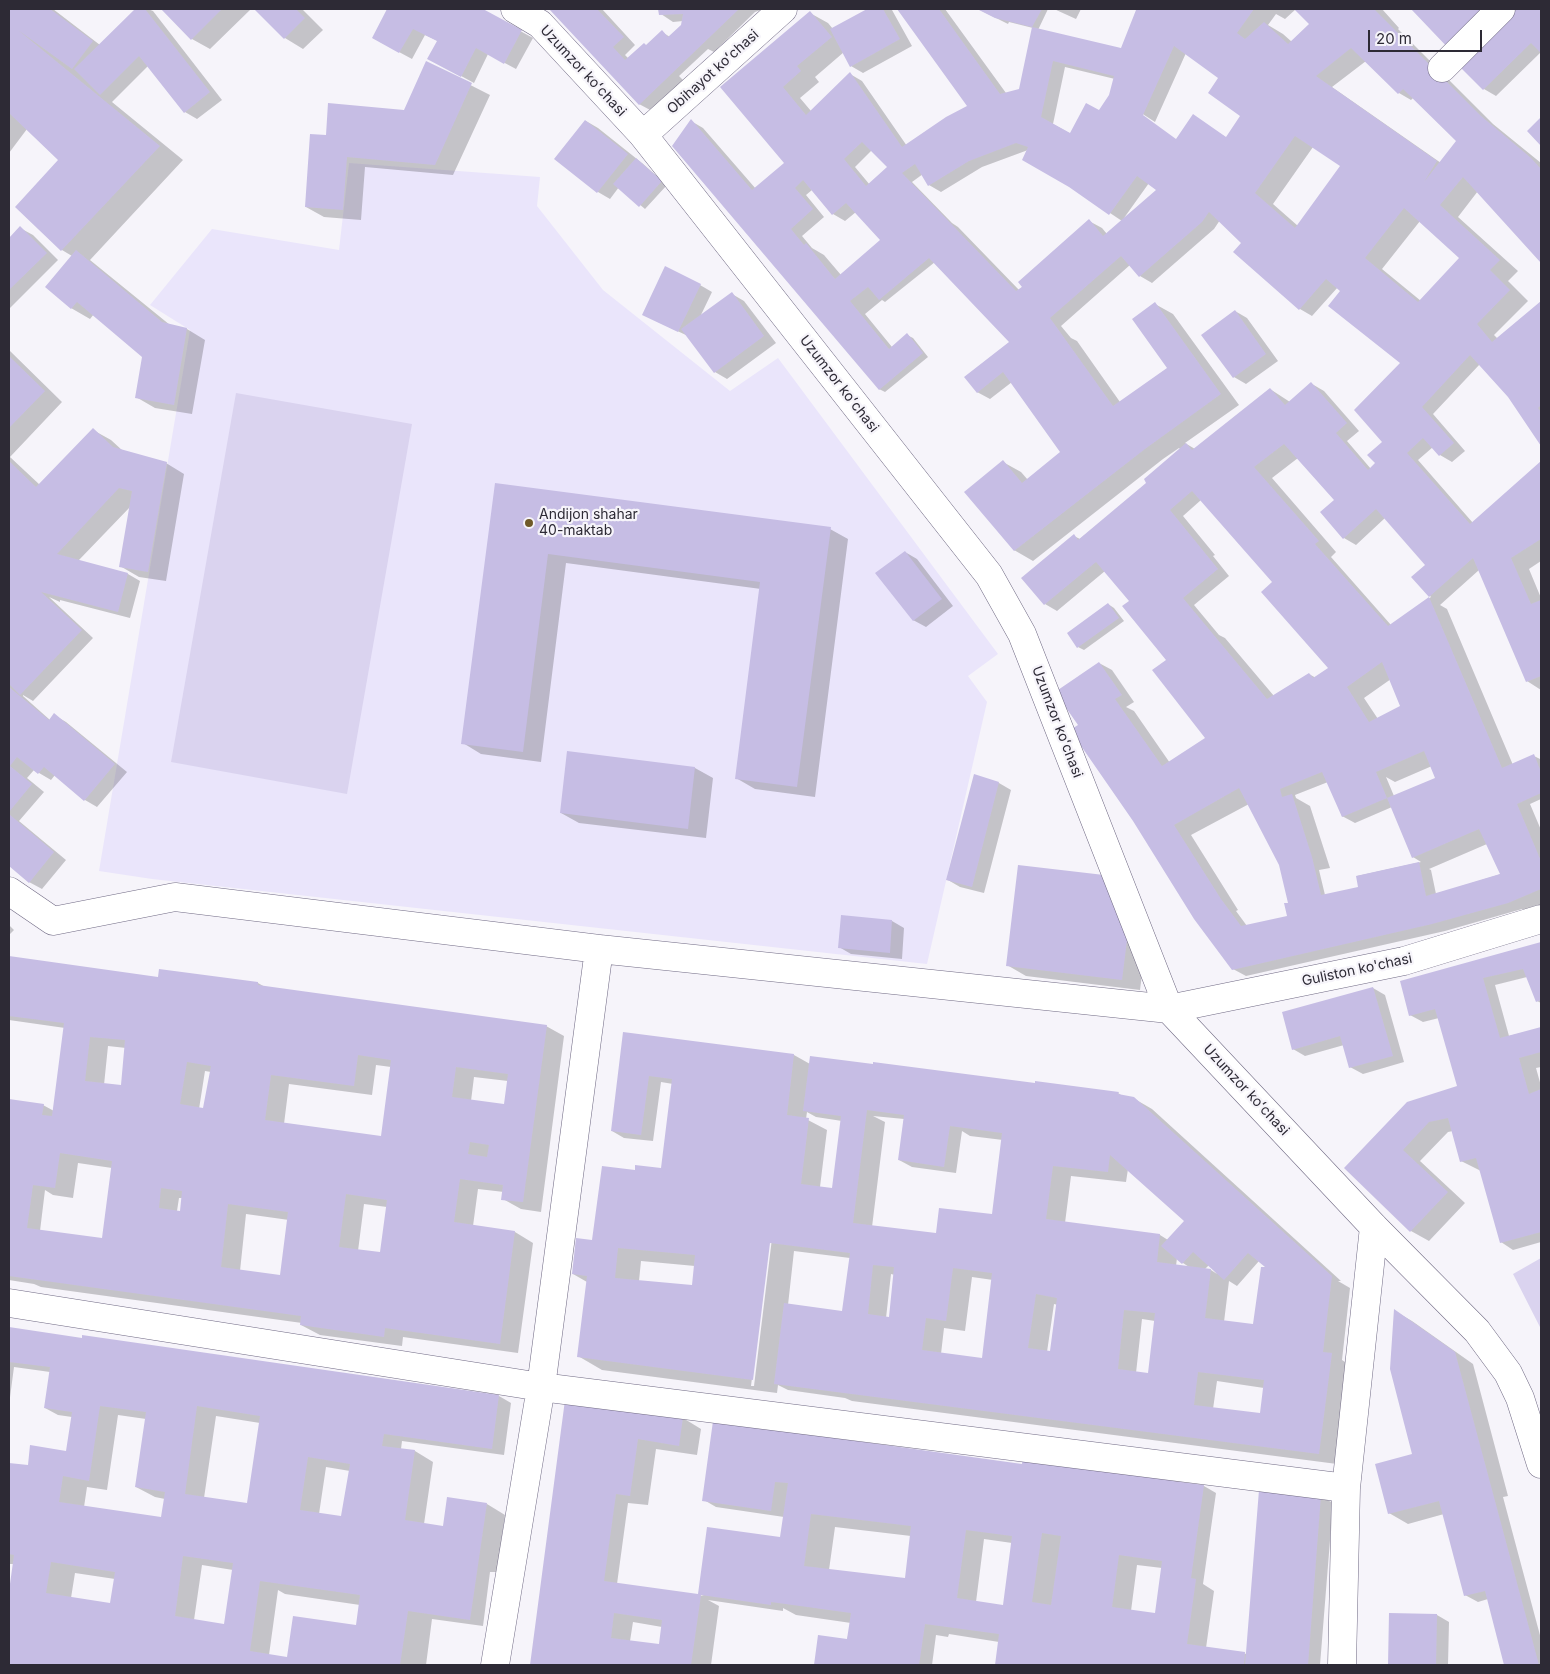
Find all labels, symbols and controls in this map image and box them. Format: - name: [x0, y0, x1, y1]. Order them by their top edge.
- scale bar: [1370, 20, 1484, 52]
- street label: Uzumzor koʻchasi: [537, 22, 629, 120]
- street label: Obihayot koʻchasi: [664, 26, 762, 118]
- text: 20 m: [1376, 29, 1412, 48]
- street label: Uzumzor koʻchasi: [796, 332, 882, 436]
- place label: Andijon shahar 40-maktab: [539, 507, 638, 540]
- marker: Andijon shahar 40-maktab: [523, 517, 535, 529]
- street label: Uzumzor koʻchasi: [1028, 664, 1086, 780]
- street label: Guliston ko'chasi: [1300, 950, 1414, 990]
- street label: Uzumzor koʻchasi: [1200, 1041, 1292, 1139]

